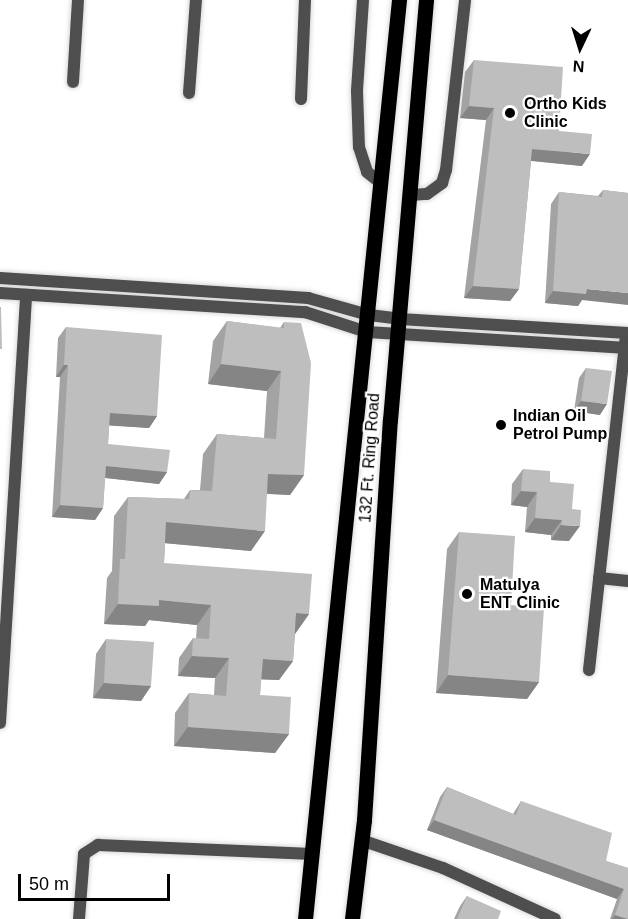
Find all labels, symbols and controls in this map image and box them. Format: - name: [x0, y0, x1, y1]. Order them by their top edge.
- north arrow: [550, 18, 610, 78]
- text: N: [572, 58, 585, 75]
- place label: Ortho Kids Clinic: [524, 94, 607, 132]
- marker: Ortho Kids Clinic: [501, 104, 519, 122]
- street label: 132 Ft. Ring Road: [356, 393, 384, 523]
- place label: Indian Oil Petrol Pump: [513, 406, 607, 444]
- marker: Indian Oil Petrol Pump: [494, 418, 508, 432]
- place label: Matulya ENT Clinic: [480, 575, 560, 613]
- marker: Matulya ENT Clinic: [458, 585, 476, 603]
- scale bar: [21, 862, 172, 900]
- text: 50 m: [29, 874, 69, 894]

